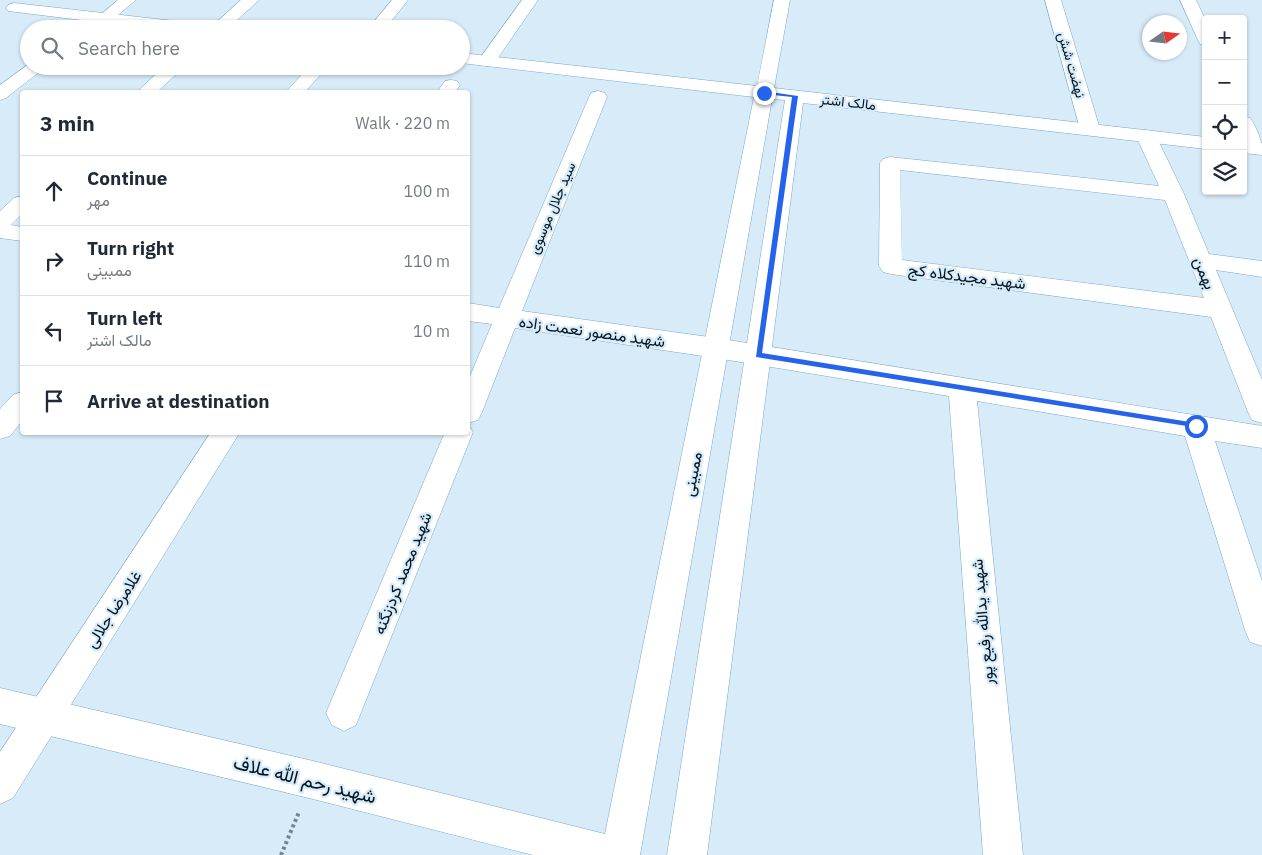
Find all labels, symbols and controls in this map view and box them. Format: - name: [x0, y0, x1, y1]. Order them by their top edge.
- north arrow: [1142, 15, 1187, 60]
- map controls: [1202, 15, 1247, 195]
- button: +: [1202, 15, 1247, 60]
- search box: [20, 20, 470, 75]
- street label: نهضت شش: [1054, 30, 1090, 100]
- icon: search: [38, 34, 66, 62]
- text: Search here: [78, 36, 180, 60]
- button: −: [1202, 60, 1247, 105]
- route end: [753, 82, 776, 105]
- street label: مالک اشتر: [818, 90, 877, 114]
- button: locate: [1202, 105, 1247, 150]
- text: 3 min: [40, 109, 95, 137]
- text: Walk · 220 m: [355, 113, 450, 133]
- button: layers: [1202, 150, 1247, 195]
- street label: سید جلال موسوی: [525, 159, 580, 257]
- text: Continue: [87, 166, 167, 190]
- icon: ahead: [40, 177, 68, 205]
- text: 100 m: [403, 181, 450, 201]
- text: مهر: [87, 190, 110, 210]
- text: Turn right: [87, 236, 174, 260]
- icon: right: [40, 247, 68, 275]
- text: 110 m: [403, 251, 450, 271]
- street label: بهمن: [1189, 254, 1221, 293]
- street label: شهید مجیدکلاه کج: [907, 259, 1027, 295]
- text: ممبینی: [87, 260, 132, 280]
- text: Turn left: [87, 306, 163, 330]
- street label: شهید منصور نعمت زاده: [517, 311, 666, 352]
- icon: left: [40, 317, 68, 345]
- text: 10 m: [413, 321, 450, 341]
- text: مالک اشتر: [87, 330, 151, 350]
- icon: arrive: [40, 387, 68, 415]
- text: Arrive at destination: [87, 389, 270, 413]
- route start: [1185, 415, 1208, 438]
- street label: ممبینی: [678, 450, 707, 498]
- street label: شهید محمد کردزنگنه: [368, 509, 437, 637]
- street label: شهید یدالله رفیع پور: [967, 558, 1000, 687]
- street label: غلامرضا جلالی: [81, 567, 146, 652]
- street label: شهید رحم الله علاف: [231, 750, 379, 809]

